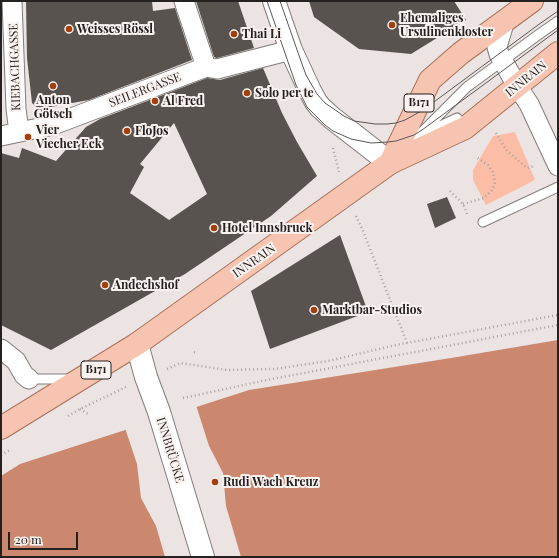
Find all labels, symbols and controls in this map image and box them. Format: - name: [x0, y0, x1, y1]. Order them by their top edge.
- place label: Ehemaliges Ursulinenkloster: [400, 11, 493, 39]
- marker: Ehemaliges Ursulinenkloster: [387, 20, 397, 30]
- place label: Weisses Rössl: [77, 22, 153, 36]
- street label: KIEBACHGASSE: [6, 23, 24, 111]
- marker: Weisses Rössl: [64, 24, 74, 34]
- place label: Thai Li: [242, 27, 281, 41]
- marker: Thai Li: [229, 29, 239, 39]
- street label: INNRAIN: [503, 58, 549, 100]
- street label: SEILERGASSE: [107, 70, 183, 110]
- marker: Anton Götsch: [48, 81, 58, 91]
- place label: Solo per te: [255, 86, 314, 100]
- marker: Solo per te: [242, 88, 252, 98]
- place label: Anton Götsch: [34, 93, 72, 121]
- place label: Al Fred: [163, 94, 203, 108]
- road number: B171: [404, 94, 434, 112]
- marker: Al Fred: [150, 96, 160, 106]
- place label: Vier Viecher Eck: [36, 123, 102, 151]
- place label: FloJos: [135, 124, 169, 138]
- marker: FloJos: [122, 126, 132, 136]
- marker: Vier Viecher Eck: [23, 132, 33, 142]
- place label: Hotel Innsbruck: [222, 221, 313, 235]
- marker: Hotel Innsbruck: [209, 223, 219, 233]
- street label: INNRAIN: [230, 241, 278, 281]
- place label: Andechshof: [113, 278, 179, 292]
- marker: Andechshof: [100, 280, 110, 290]
- place label: Marktbar-Studios: [322, 303, 422, 317]
- marker: Marktbar-Studios: [309, 305, 319, 315]
- road number: B171: [81, 361, 111, 379]
- street label: INNBRÜCKE: [153, 416, 187, 484]
- place label: Rudi Wach Kreuz: [223, 475, 318, 489]
- marker: Rudi Wach Kreuz: [210, 477, 220, 487]
- scale bar: [10, 524, 80, 550]
- text: 20 m: [15, 531, 42, 547]

